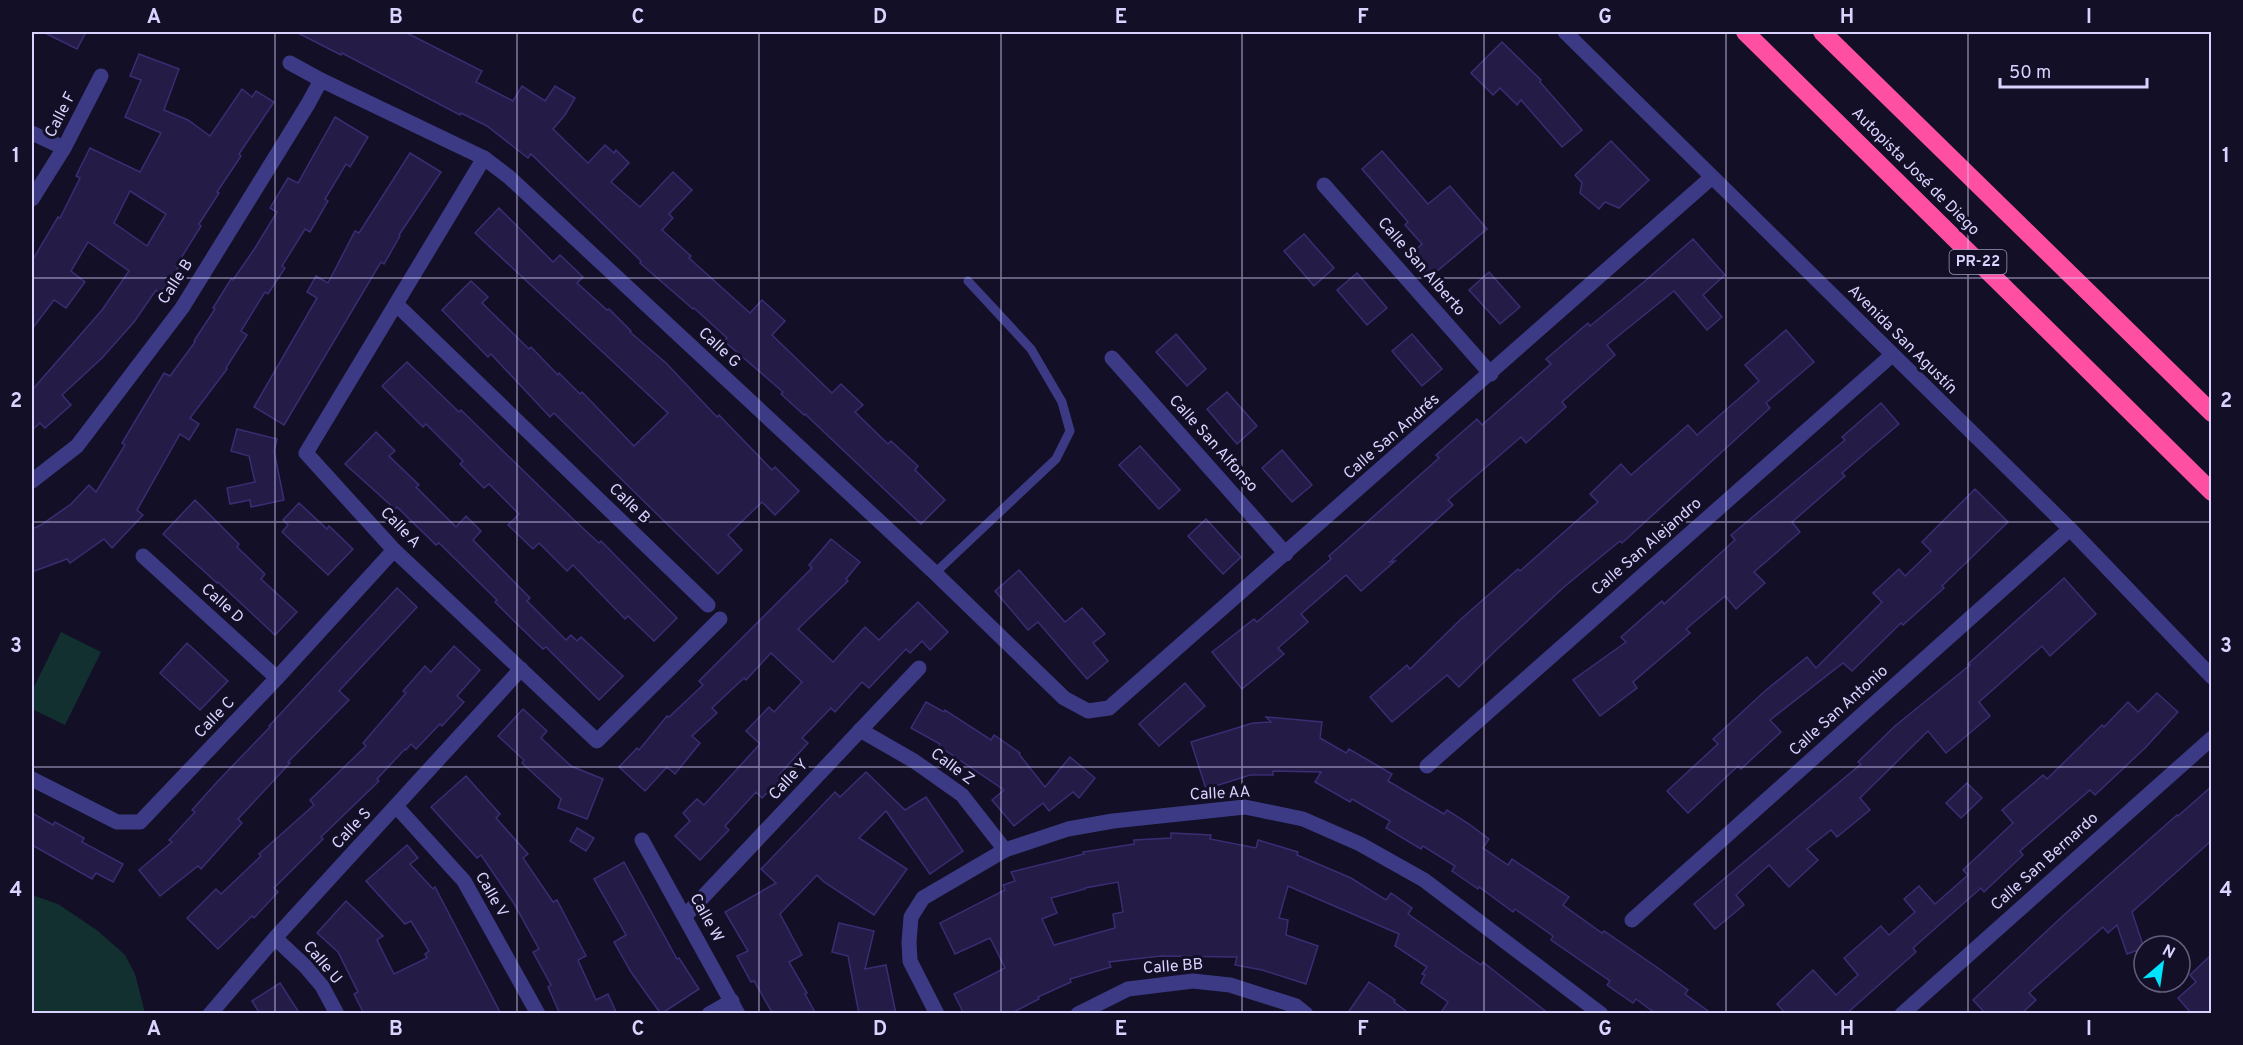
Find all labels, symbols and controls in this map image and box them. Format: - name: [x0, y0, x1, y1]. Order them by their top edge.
- text: A: [147, 5, 161, 31]
- text: B: [389, 5, 403, 31]
- text: C: [632, 5, 644, 31]
- text: D: [873, 5, 887, 31]
- text: E: [1115, 5, 1127, 31]
- text: F: [1357, 5, 1369, 31]
- text: G: [1598, 5, 1612, 31]
- text: H: [1840, 5, 1854, 31]
- text: I: [2086, 5, 2092, 31]
- scale bar: [2000, 51, 2147, 89]
- text: 50 m: [2009, 62, 2051, 85]
- street label: Calle F: [41, 89, 81, 141]
- street label: Autopista José de Diego: [1847, 104, 1983, 240]
- text: 1: [12, 144, 20, 170]
- text: 1: [2222, 144, 2230, 170]
- street label: Calle San Alberto: [1373, 214, 1469, 320]
- road number: PR-22: [1950, 250, 2006, 274]
- street label: Calle B: [154, 256, 198, 308]
- street label: Avenida San Agustín: [1843, 281, 1961, 399]
- street label: Calle G: [694, 323, 744, 373]
- text: 2: [10, 389, 22, 415]
- text: 2: [2220, 389, 2232, 415]
- street label: Calle San Andrés: [1340, 390, 1444, 484]
- street label: Calle San Alfonso: [1164, 391, 1262, 497]
- street label: Calle B: [604, 479, 654, 529]
- street label: Calle San Alejandro: [1588, 494, 1706, 600]
- street label: Calle A: [376, 503, 425, 553]
- street label: Calle D: [197, 580, 247, 628]
- text: 3: [10, 634, 22, 660]
- text: 3: [2220, 634, 2232, 660]
- street label: Calle San Antonio: [1785, 661, 1893, 761]
- street label: Calle C: [190, 693, 240, 743]
- street label: Calle Z: [926, 744, 978, 790]
- street label: Calle Y: [765, 755, 813, 805]
- street label: Calle AA: [1189, 782, 1251, 806]
- street label: Calle S: [328, 804, 376, 854]
- street label: Calle San Bernardo: [1987, 809, 2103, 915]
- street label: Calle V: [470, 869, 512, 921]
- text: 4: [10, 878, 22, 904]
- text: 4: [2220, 878, 2232, 904]
- street label: Calle W: [684, 890, 728, 946]
- north arrow: [2132, 934, 2192, 994]
- street label: Calle U: [298, 937, 346, 989]
- text: N: [2158, 941, 2178, 964]
- street label: Calle BB: [1142, 955, 1204, 979]
- text: A: [147, 1017, 161, 1043]
- text: B: [389, 1017, 403, 1043]
- text: C: [632, 1017, 644, 1043]
- text: D: [873, 1017, 887, 1043]
- text: E: [1115, 1017, 1127, 1043]
- text: F: [1357, 1017, 1369, 1043]
- text: G: [1598, 1017, 1612, 1043]
- text: H: [1840, 1017, 1854, 1043]
- text: I: [2086, 1017, 2092, 1043]

